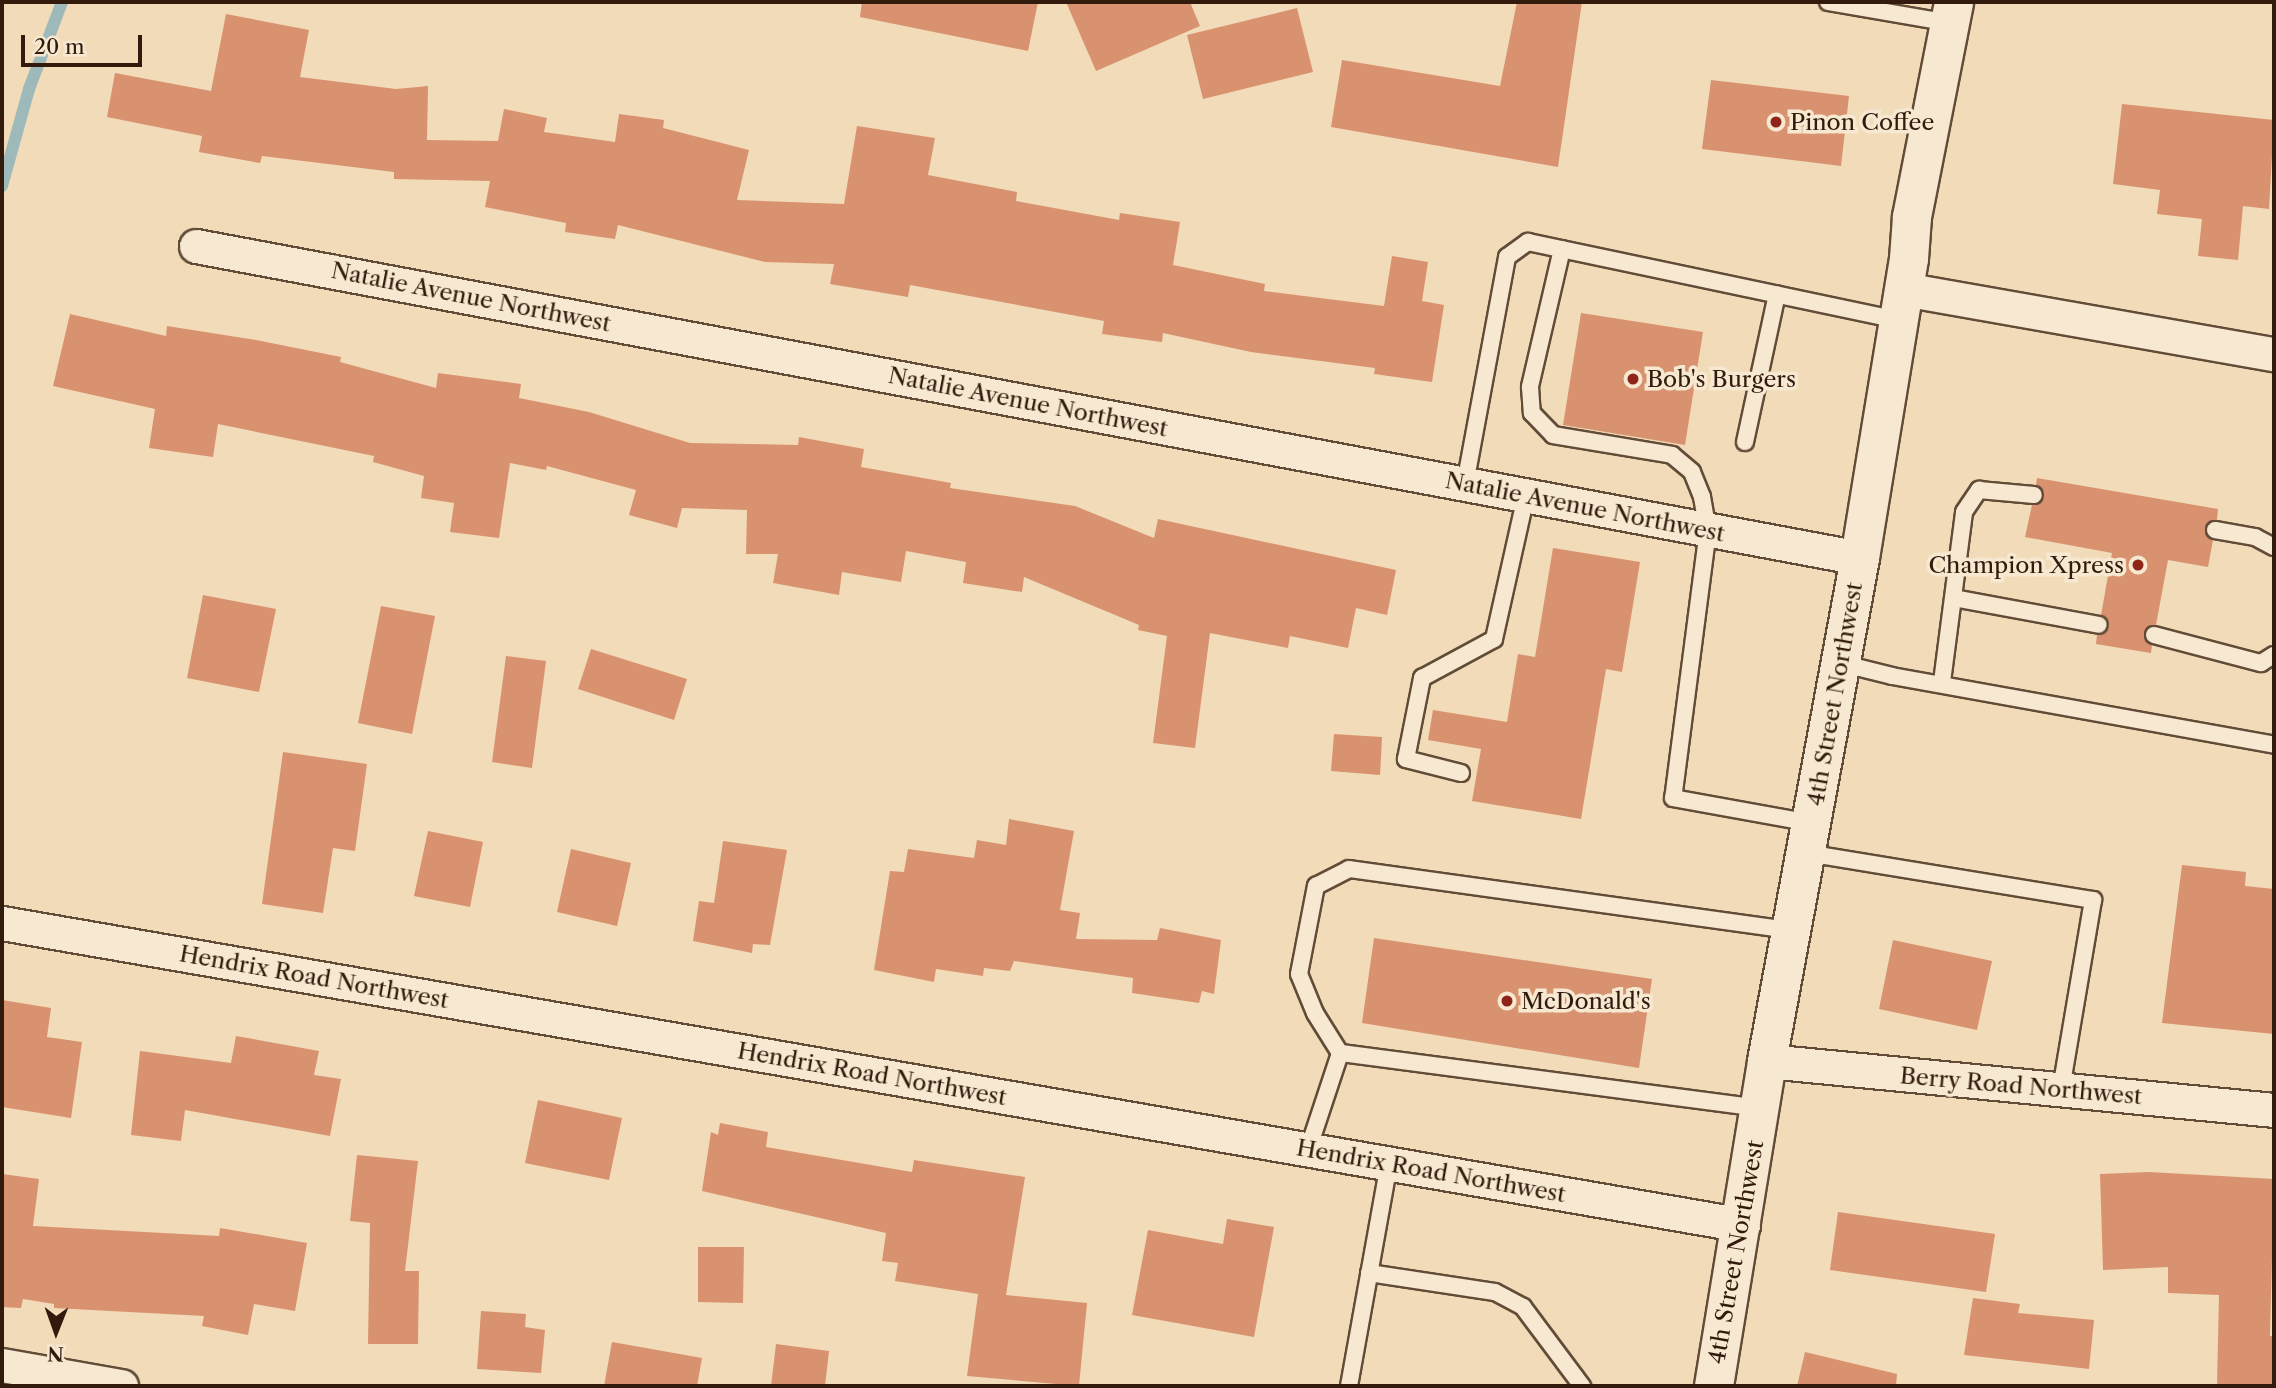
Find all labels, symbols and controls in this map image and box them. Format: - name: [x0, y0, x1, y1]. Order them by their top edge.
- scale bar: [24, 21, 145, 65]
- text: 20 m: [34, 34, 85, 59]
- place label: Pinon Coffee: [1790, 108, 1934, 136]
- marker: Pinon Coffee: [1768, 114, 1784, 130]
- street label: Natalie Avenue Northwest: [328, 256, 614, 338]
- street label: Natalie Avenue Northwest: [885, 361, 1171, 443]
- place label: Bob's Burgers: [1647, 365, 1796, 393]
- marker: Bob's Burgers: [1625, 371, 1641, 387]
- street label: Natalie Avenue Northwest: [1442, 466, 1728, 548]
- place label: Champion Xpress: [1928, 551, 2124, 579]
- marker: Champion Xpress: [2130, 557, 2146, 573]
- street label: 4th Street Northwest: [1802, 580, 1868, 808]
- street label: Hendrix Road Northwest: [177, 940, 451, 1014]
- place label: McDonald's: [1521, 987, 1651, 1015]
- marker: McDonald's: [1499, 993, 1515, 1009]
- street label: Hendrix Road Northwest: [735, 1037, 1009, 1111]
- street label: Berry Road Northwest: [1898, 1062, 2144, 1110]
- street label: Hendrix Road Northwest: [1294, 1134, 1568, 1208]
- street label: 4th Street Northwest: [1703, 1138, 1769, 1366]
- north arrow: [21, 1297, 91, 1367]
- text: N: [47, 1342, 64, 1365]

